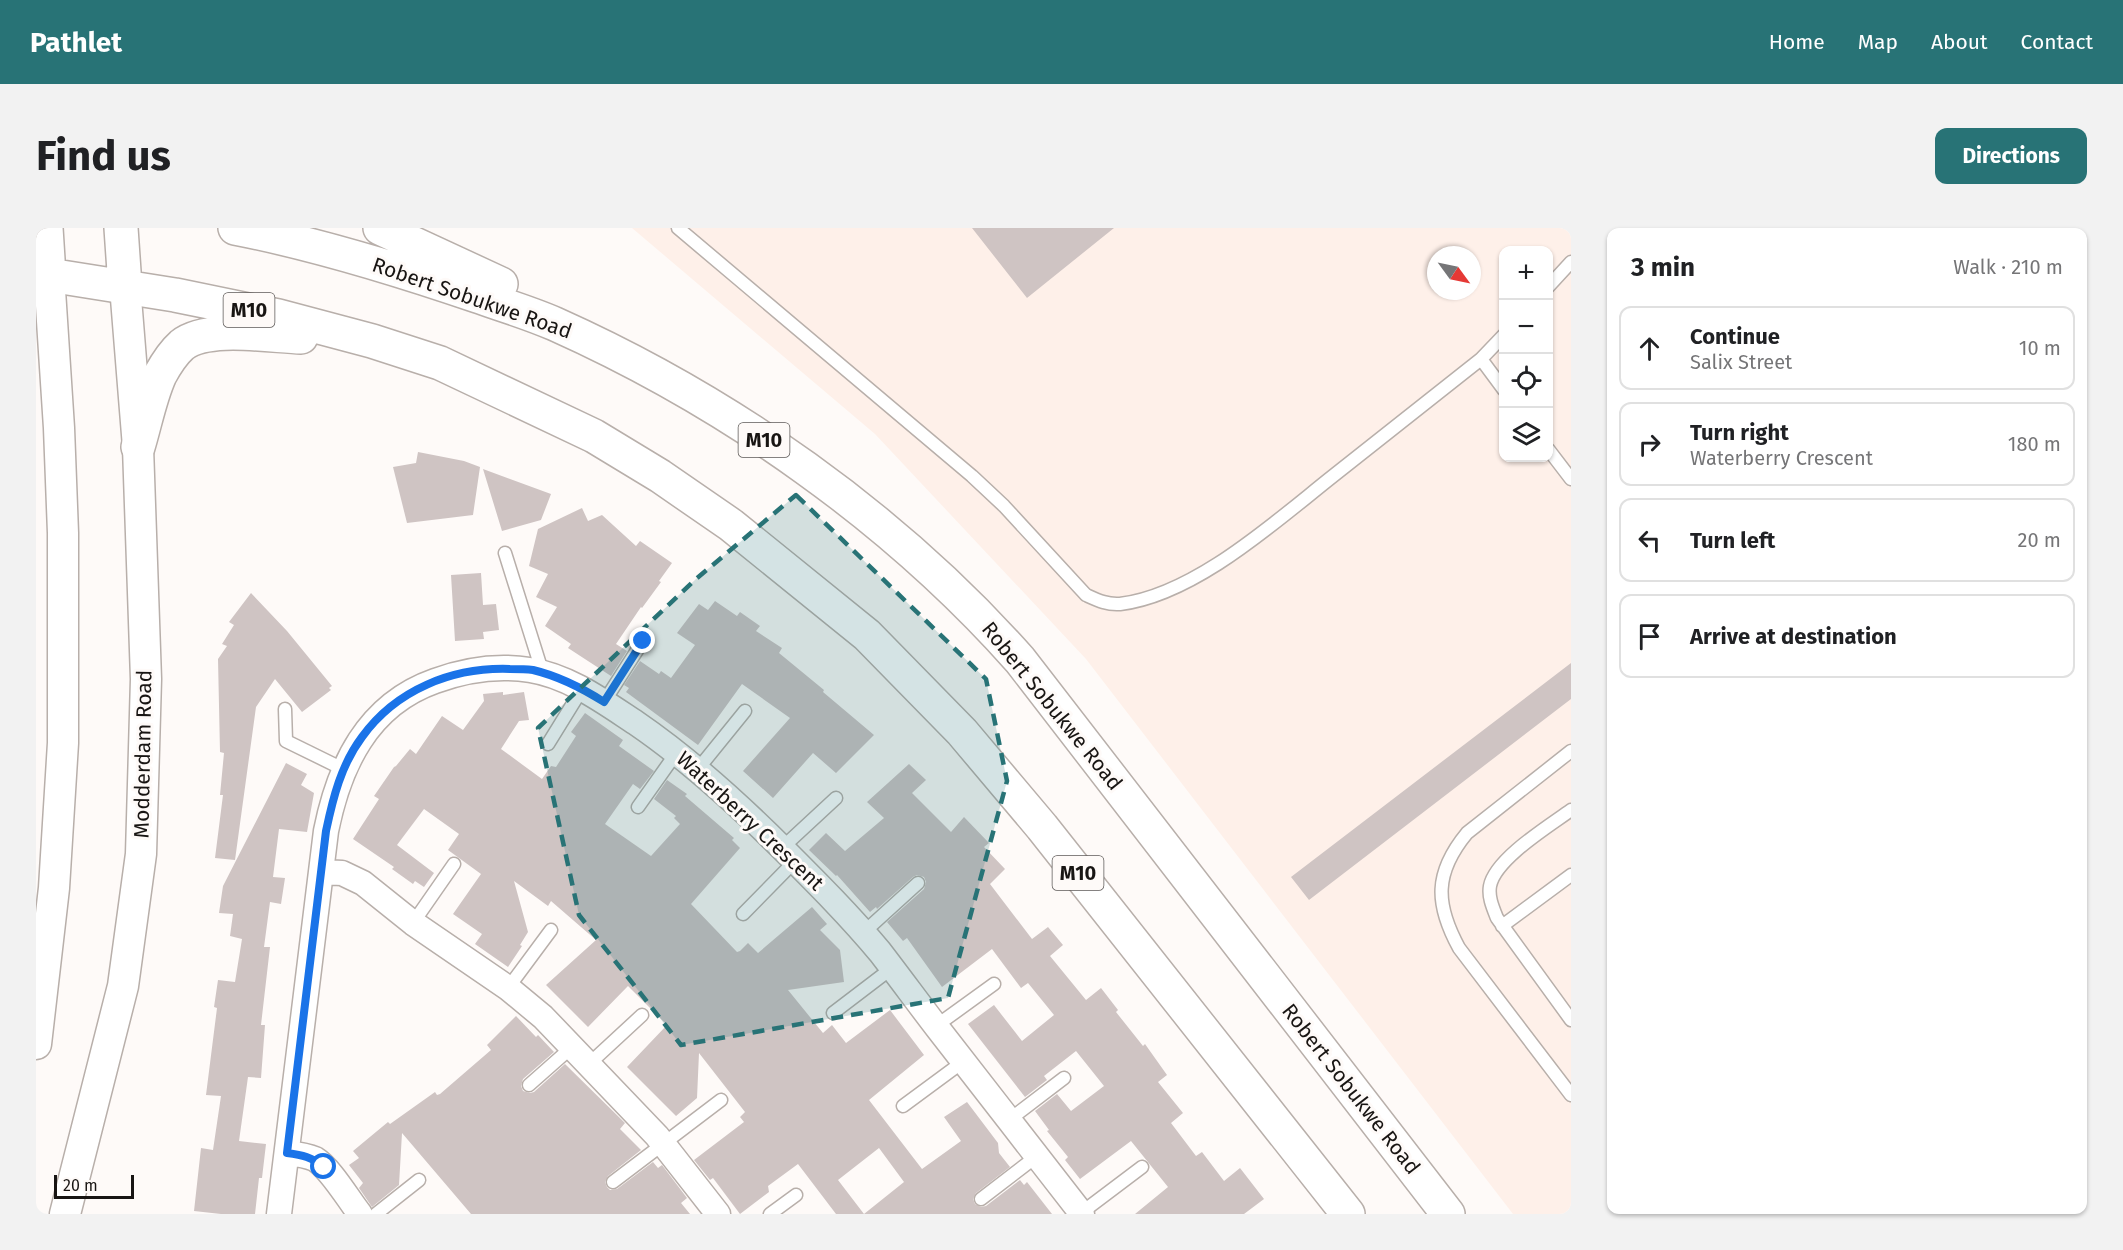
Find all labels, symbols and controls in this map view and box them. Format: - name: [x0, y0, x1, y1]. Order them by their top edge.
- text: Pathlet: [30, 26, 122, 59]
- text: Home: [1769, 29, 1825, 55]
- text: Map: [1858, 29, 1898, 55]
- text: About: [1931, 29, 1988, 55]
- text: Contact: [2021, 29, 2093, 55]
- button: Directions: [1935, 128, 2087, 184]
- text: Find us: [36, 131, 171, 181]
- north arrow: [1427, 246, 1481, 300]
- map controls: [1499, 246, 1553, 462]
- button: +: [1499, 246, 1553, 300]
- street label: Robert Sobukwe Road: [369, 252, 575, 344]
- text: 3 min: [1631, 252, 1695, 283]
- text: Walk · 210 m: [1953, 255, 2063, 279]
- road number: M10: [224, 293, 274, 327]
- button: −: [1499, 300, 1553, 354]
- text: Continue: [1690, 323, 1780, 350]
- icon: ahead: [1633, 332, 1666, 365]
- text: 10 m: [2019, 336, 2061, 360]
- text: Salix Street: [1690, 350, 1792, 374]
- button: locate: [1499, 354, 1553, 408]
- button: layers: [1499, 408, 1553, 462]
- text: Turn right: [1690, 419, 1789, 446]
- road number: M10: [738, 423, 790, 457]
- icon: right: [1633, 428, 1666, 461]
- text: 180 m: [2008, 432, 2061, 456]
- text: Waterberry Crescent: [1690, 446, 1873, 470]
- icon: left: [1633, 524, 1666, 557]
- text: Turn left: [1690, 527, 1775, 554]
- text: 20 m: [2018, 528, 2061, 552]
- street label: Robert Sobukwe Road: [976, 616, 1128, 796]
- icon: arrive: [1633, 620, 1666, 653]
- text: Arrive at destination: [1690, 623, 1897, 650]
- route end: [629, 627, 655, 653]
- street label: Modderdam Road: [129, 669, 157, 839]
- street label: Waterberry Crescent: [671, 746, 829, 896]
- road number: M10: [1052, 856, 1104, 890]
- street label: Robert Sobukwe Road: [1276, 998, 1426, 1180]
- route start: [310, 1153, 336, 1179]
- scale bar: [54, 1172, 134, 1200]
- text: 20 m: [63, 1176, 98, 1195]

